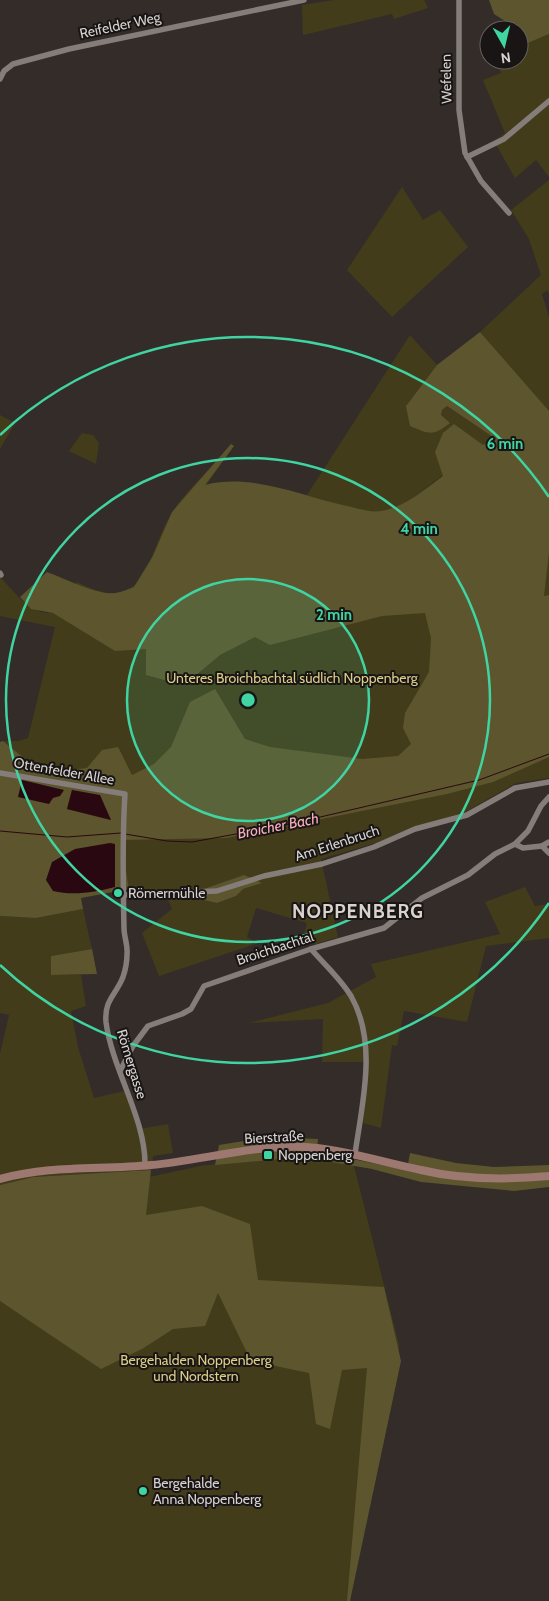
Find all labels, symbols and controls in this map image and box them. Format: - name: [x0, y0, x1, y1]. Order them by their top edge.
- street label: Reifelder Weg: [78, 7, 163, 42]
- north arrow: [479, 20, 529, 70]
- text: N: [500, 48, 512, 67]
- street label: Wefelen: [437, 54, 455, 104]
- text: 6 min: [487, 435, 523, 453]
- text: 4 min: [400, 520, 438, 538]
- text: 2 min: [316, 606, 352, 624]
- park label: Unteres Broichbachtal südlich Noppenberg: [166, 669, 419, 687]
- centre of rings: [239, 691, 257, 709]
- street label: Ottenfelder Allee: [12, 753, 116, 789]
- water label: Broicher Bach: [236, 809, 320, 843]
- street label: Am Erlenbruch: [292, 821, 382, 865]
- place label: Römermühle: [128, 884, 205, 902]
- marker: Römermühle: [112, 887, 124, 899]
- district label: NOPPENBERG: [292, 900, 424, 923]
- street label: Broichbachtal: [234, 927, 317, 969]
- street label: Römergasse: [113, 1027, 151, 1101]
- street label: Bierstraße: [244, 1126, 304, 1148]
- place label: Noppenberg: [278, 1146, 353, 1164]
- marker: Noppenberg: [262, 1149, 274, 1161]
- park label: Bergehalden Noppenberg und Nordstern: [120, 1351, 273, 1385]
- place label: Bergehalde Anna Noppenberg: [153, 1474, 262, 1508]
- marker: Bergehalde Anna Noppenberg: [137, 1485, 149, 1497]

